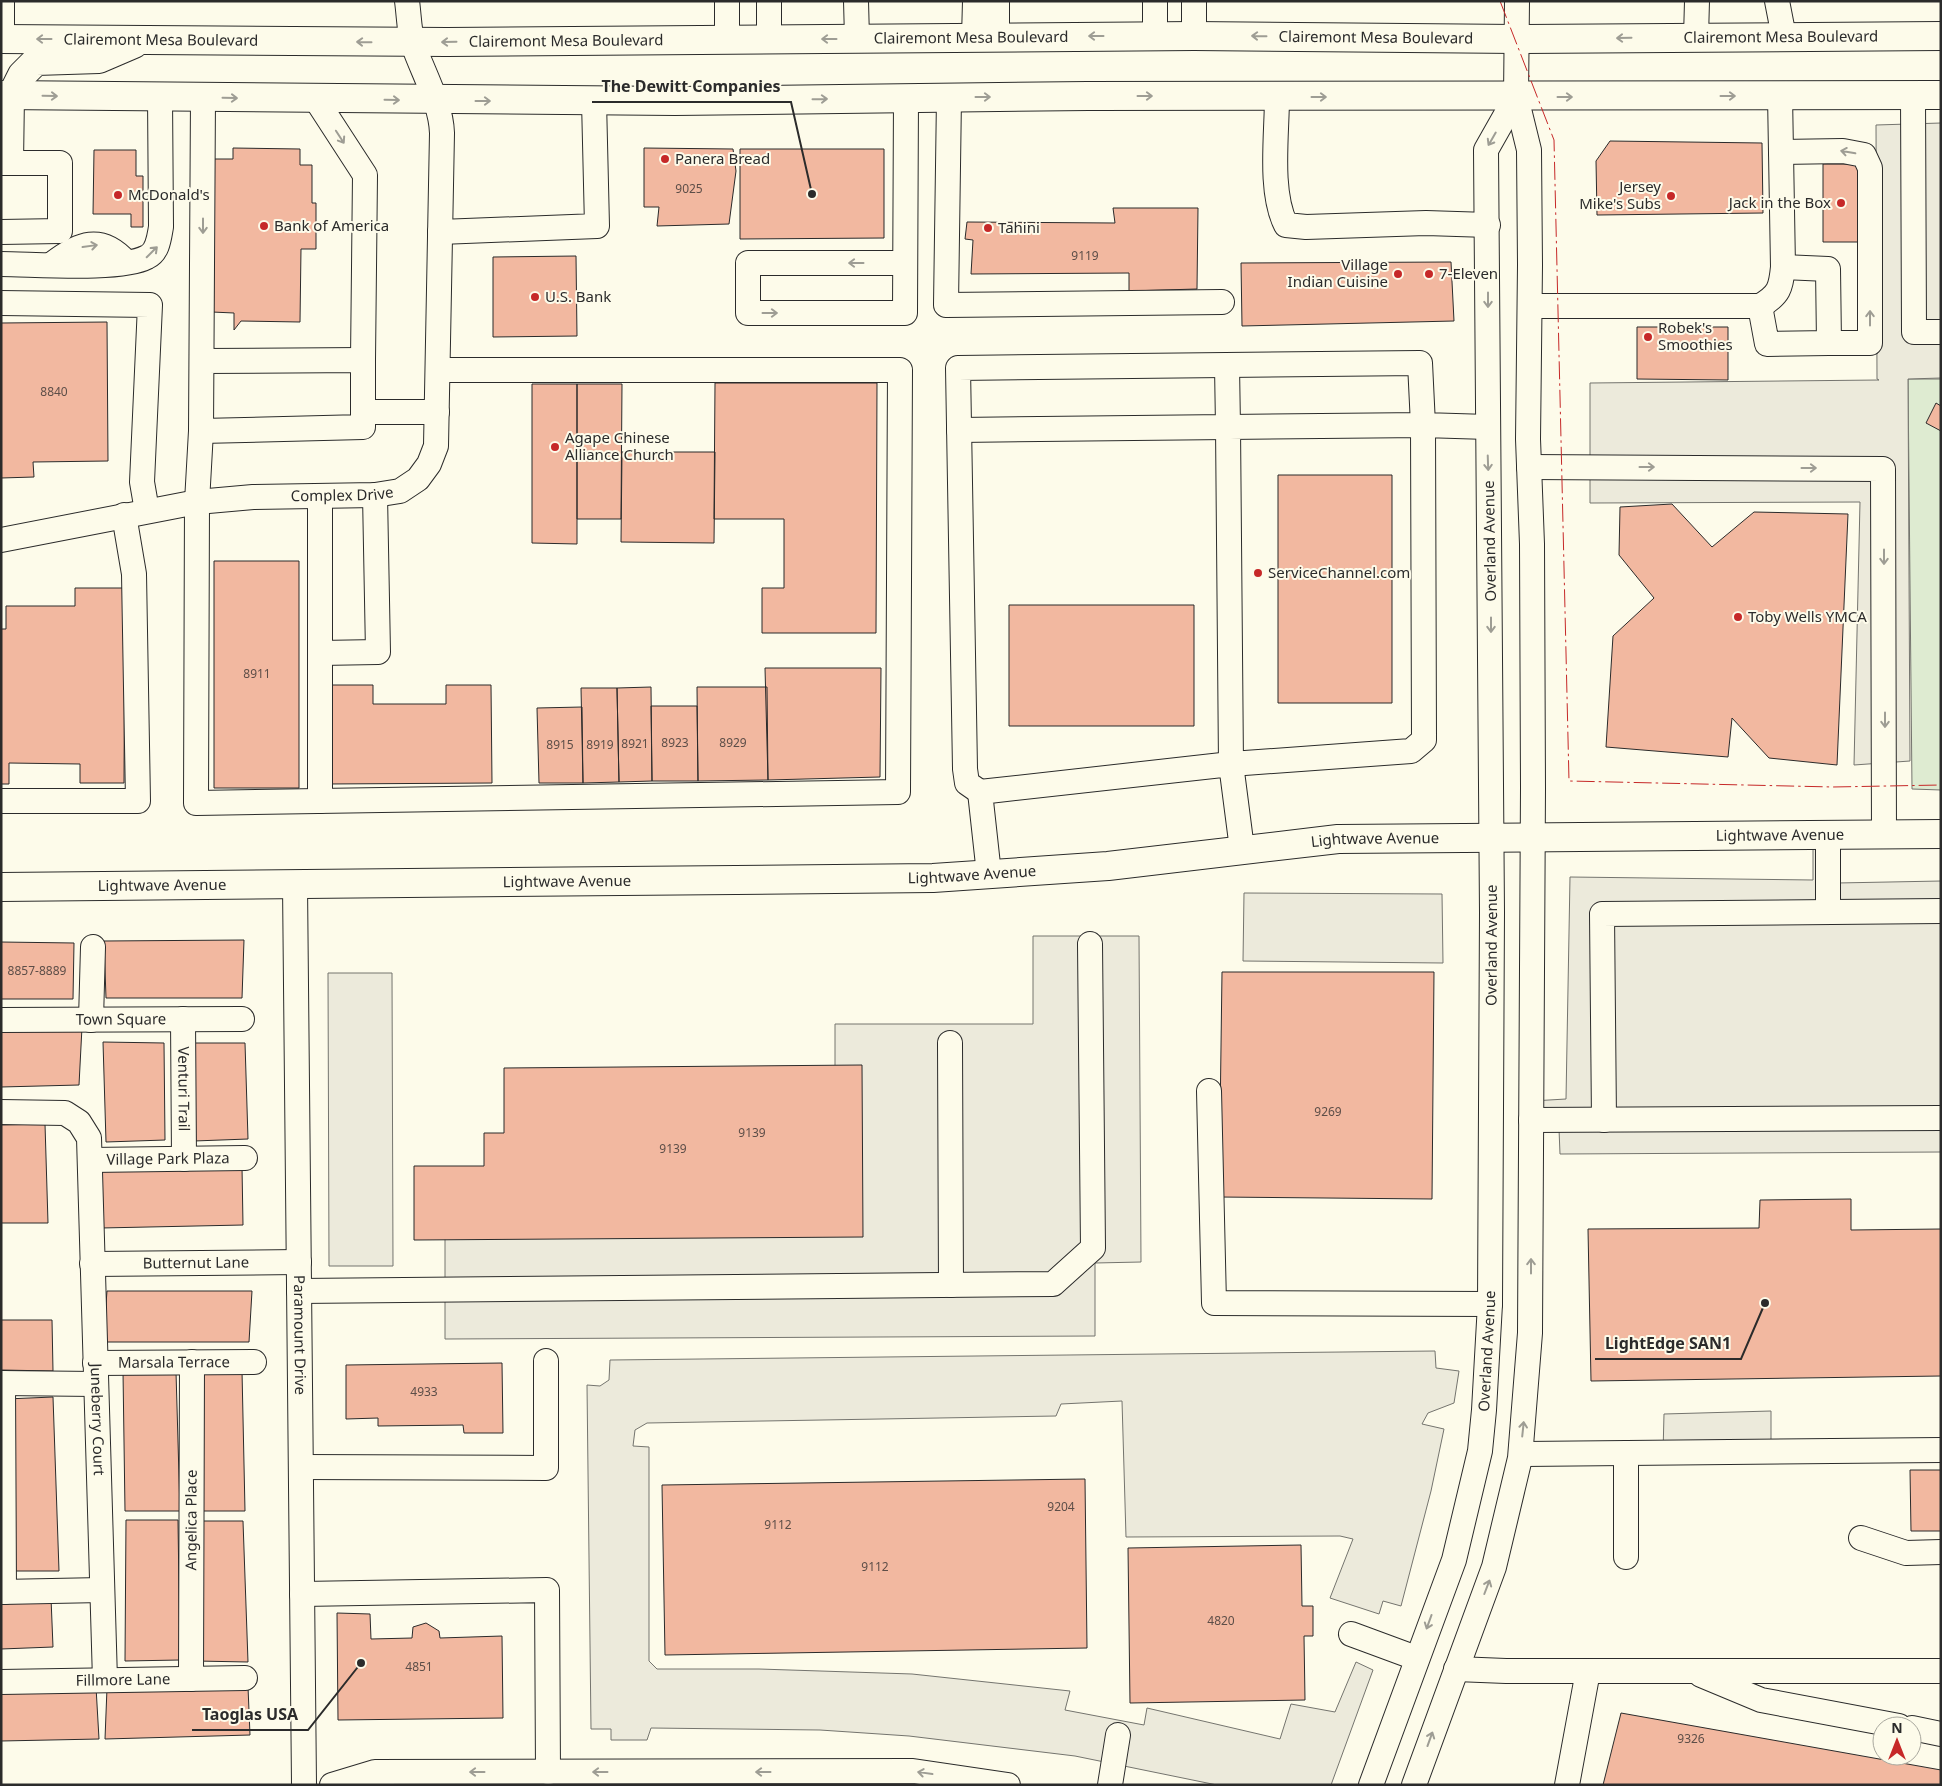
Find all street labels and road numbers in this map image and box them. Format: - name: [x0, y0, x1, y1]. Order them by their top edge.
- street label: Clairemont Mesa Boulevard: [1684, 25, 1878, 47]
- street label: Clairemont Mesa Boulevard: [874, 26, 1068, 48]
- street label: Clairemont Mesa Boulevard: [1279, 26, 1473, 48]
- street label: Clairemont Mesa Boulevard: [64, 28, 258, 50]
- street label: Clairemont Mesa Boulevard: [469, 29, 663, 51]
- street label: Overland Avenue: [1478, 480, 1500, 602]
- street label: Complex Drive: [291, 481, 395, 505]
- street label: Lightwave Avenue: [1716, 824, 1844, 845]
- street label: Lightwave Avenue: [1310, 827, 1439, 851]
- street label: Lightwave Avenue: [908, 860, 1037, 887]
- street label: Lightwave Avenue: [503, 870, 631, 891]
- street label: Lightwave Avenue: [98, 874, 226, 895]
- street label: Overland Avenue: [1481, 884, 1501, 1006]
- street label: Town Square: [76, 1008, 166, 1029]
- street label: Venturi Trail: [174, 1047, 195, 1131]
- street label: Village Park Plaza: [106, 1147, 230, 1169]
- street label: Butternut Lane: [143, 1251, 249, 1273]
- street label: Paramount Drive: [290, 1275, 311, 1395]
- street label: Overland Avenue: [1473, 1290, 1499, 1412]
- street label: Marsala Terrace: [118, 1351, 230, 1372]
- street label: Juneberry Court: [87, 1361, 110, 1476]
- street label: Angelica Place: [180, 1470, 201, 1570]
- street label: Fillmore Lane: [75, 1668, 171, 1690]

